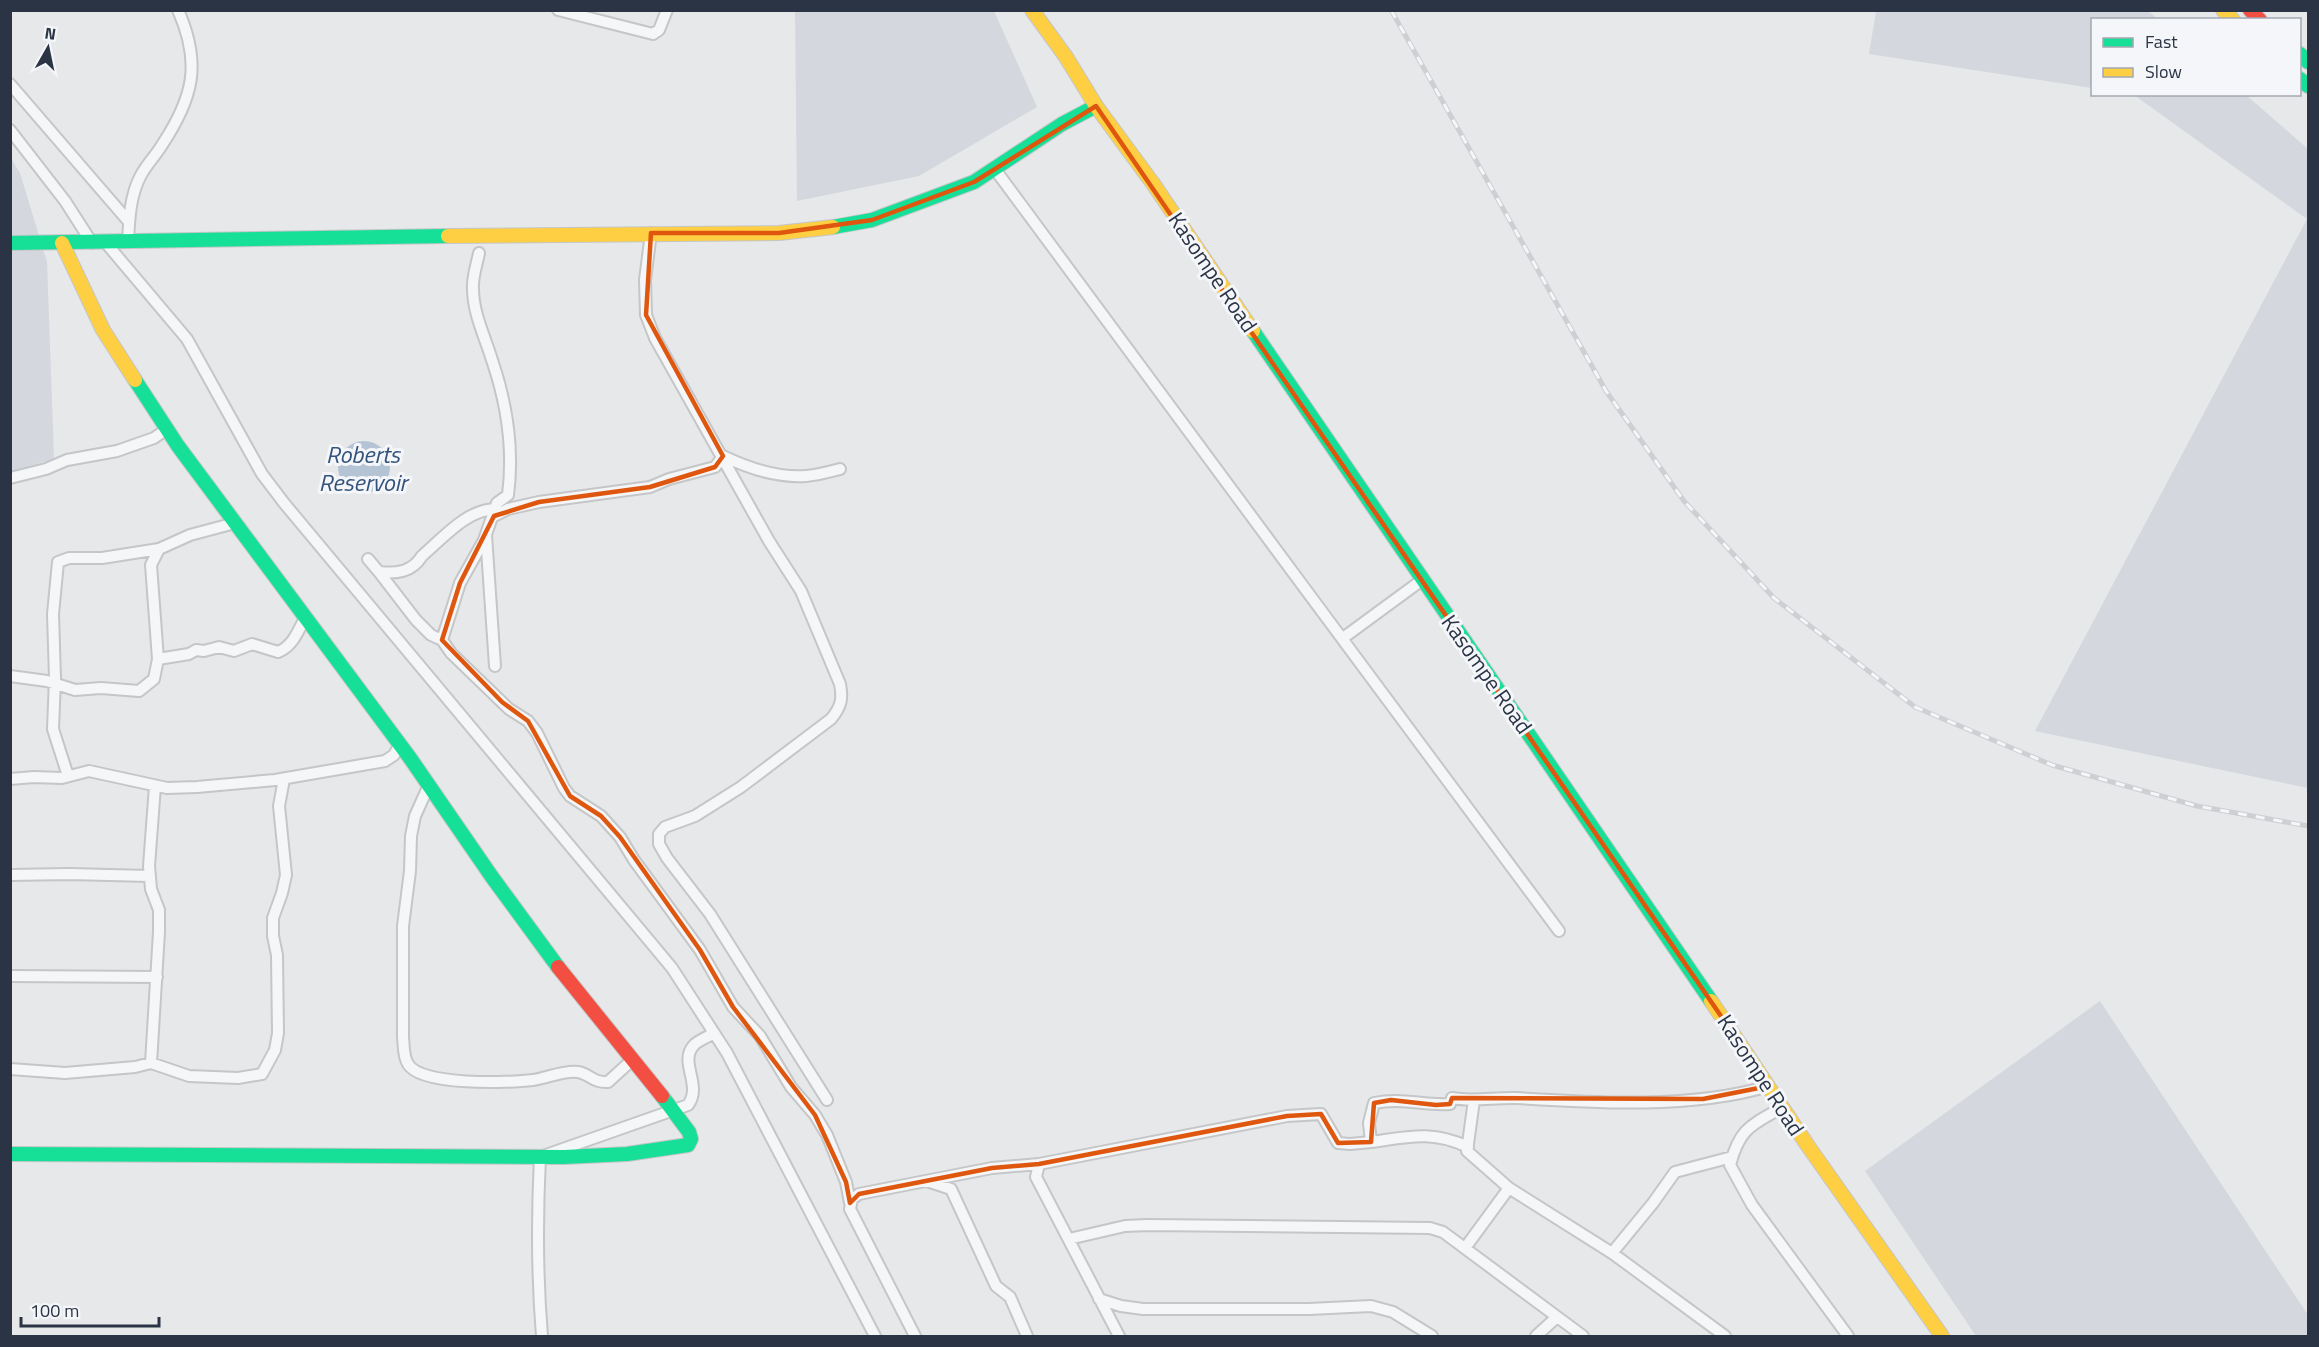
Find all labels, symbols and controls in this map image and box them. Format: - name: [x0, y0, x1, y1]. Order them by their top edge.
- north arrow: [18, 18, 78, 78]
- legend: [2091, 18, 2301, 96]
- text: N: [43, 20, 58, 46]
- text: Fast: [2145, 28, 2178, 55]
- text: Slow: [2145, 58, 2182, 85]
- street label: Kasompe Road: [1160, 205, 1266, 339]
- water label: Roberts Reservoir: [319, 436, 411, 500]
- street label: Kasompe Road: [1433, 607, 1541, 741]
- street label: Kasompe Road: [1709, 1007, 1813, 1143]
- scale bar: [21, 1290, 159, 1328]
- text: 100 m: [30, 1297, 79, 1324]

